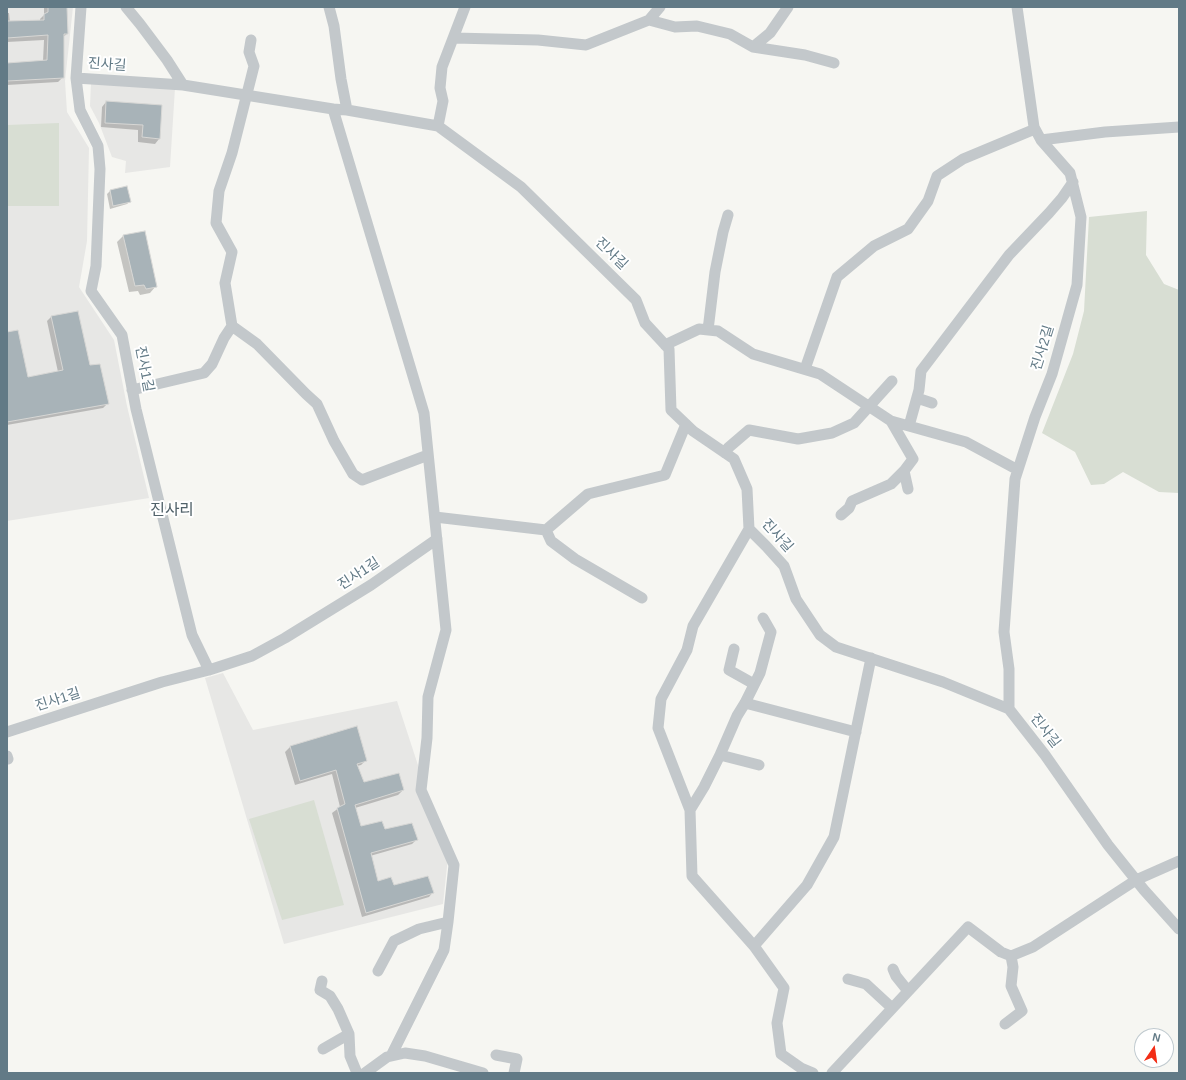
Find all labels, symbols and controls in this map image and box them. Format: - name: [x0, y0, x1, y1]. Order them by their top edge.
- street label: 진사길: [87, 55, 127, 75]
- street label: 진사길: [591, 235, 631, 273]
- street label: 진사2길: [1028, 323, 1058, 373]
- street label: 진사1길: [131, 345, 157, 393]
- district label: 진사리: [150, 501, 194, 521]
- street label: 진사길: [758, 516, 796, 556]
- street label: 진사1길: [335, 554, 383, 594]
- street label: 진사1길: [33, 685, 83, 715]
- street label: 진사길: [1026, 711, 1064, 751]
- north arrow: [1134, 1028, 1174, 1068]
- text: N: [1151, 1031, 1162, 1044]

